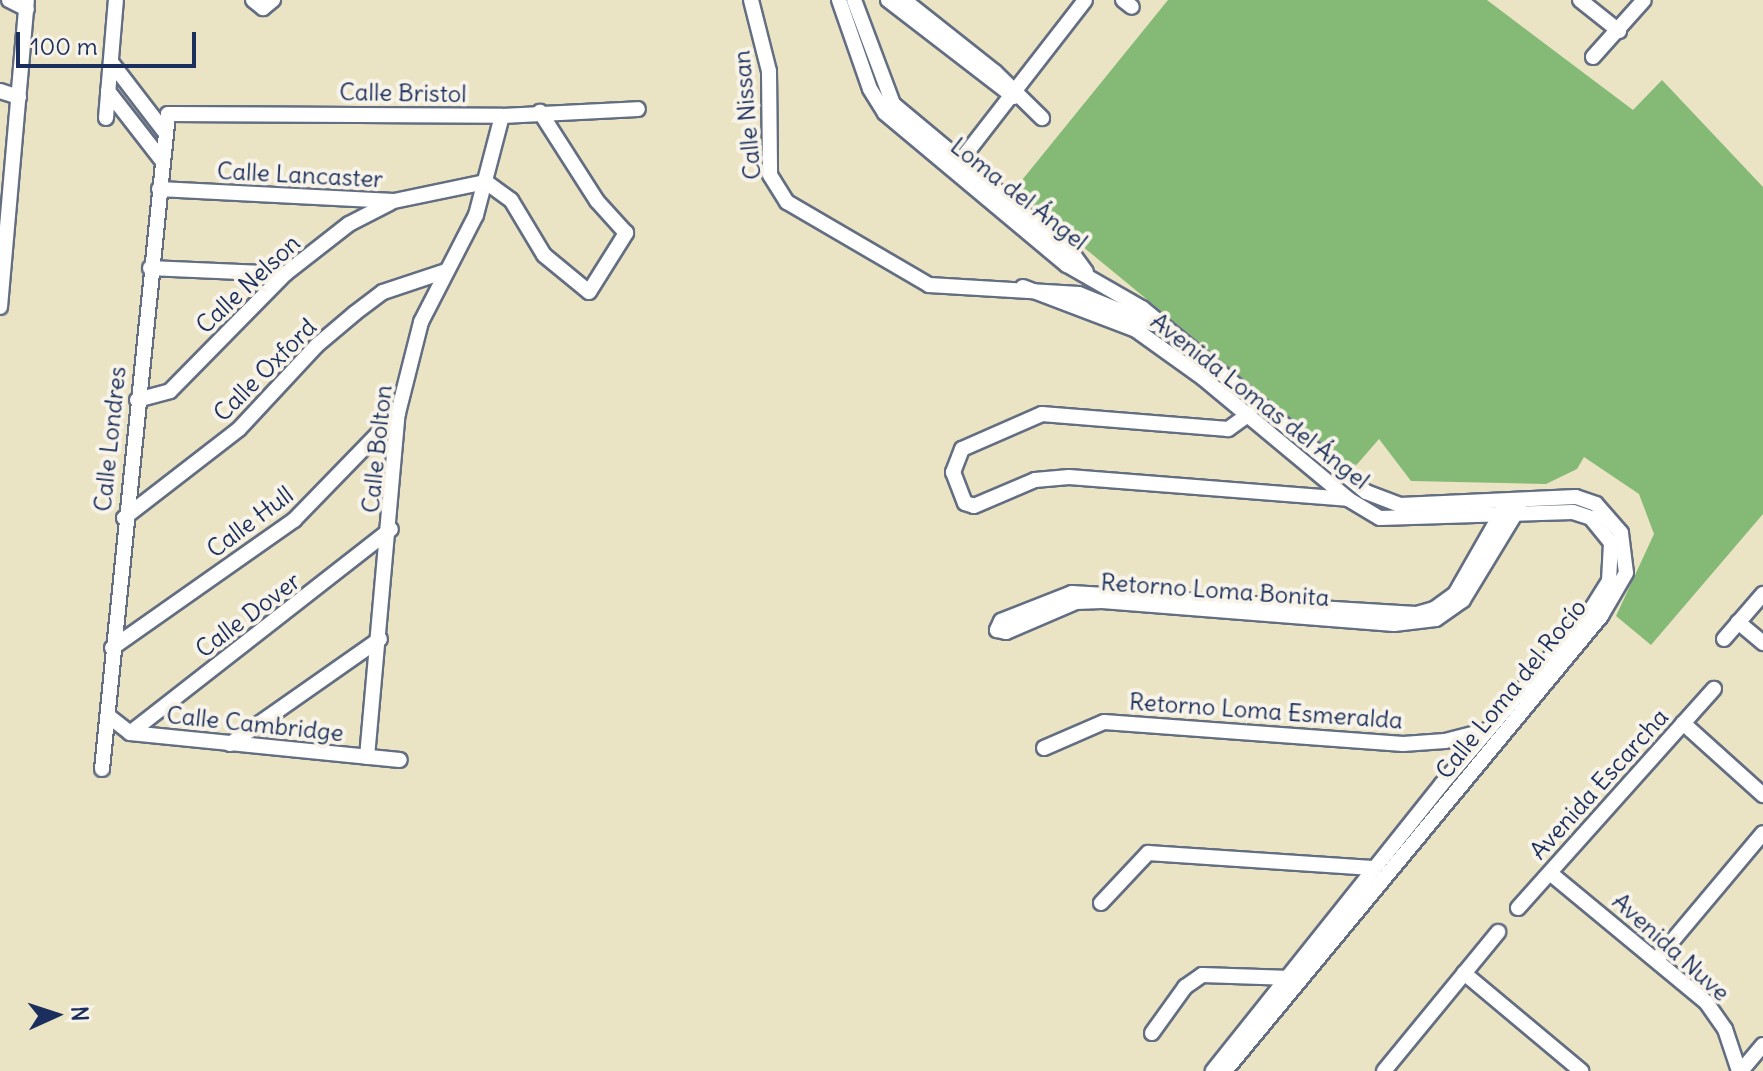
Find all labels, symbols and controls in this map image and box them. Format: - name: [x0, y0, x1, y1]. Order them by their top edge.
- scale bar: [20, 16, 200, 66]
- text: 100 m: [30, 31, 98, 61]
- street label: Calle Nissan: [727, 49, 767, 181]
- street label: Calle Bristol: [339, 77, 467, 109]
- street label: Loma del Ángel: [945, 132, 1093, 256]
- street label: Calle Lancaster: [216, 156, 384, 194]
- street label: Calle Nelson: [190, 229, 306, 339]
- street label: Avenida Lomas del Ángel: [1145, 307, 1375, 495]
- street label: Calle Oxford: [208, 313, 322, 427]
- street label: Calle Londres: [88, 365, 132, 513]
- street label: Calle Bolton: [356, 383, 398, 515]
- street label: Calle Hull: [201, 480, 299, 564]
- street label: Calle Dover: [190, 566, 306, 664]
- street label: Retorno Loma Bonita: [1100, 568, 1330, 612]
- street label: Calle Loma del Rocío: [1430, 593, 1592, 785]
- street label: Retorno Loma Esmeralda: [1128, 687, 1404, 735]
- street label: Calle Cambridge: [165, 700, 345, 748]
- street label: Avenida Escarcha: [1524, 703, 1674, 865]
- street label: Avenida Nuve: [1607, 887, 1735, 1007]
- north arrow: [16, 975, 96, 1055]
- text: N: [66, 1005, 94, 1022]

